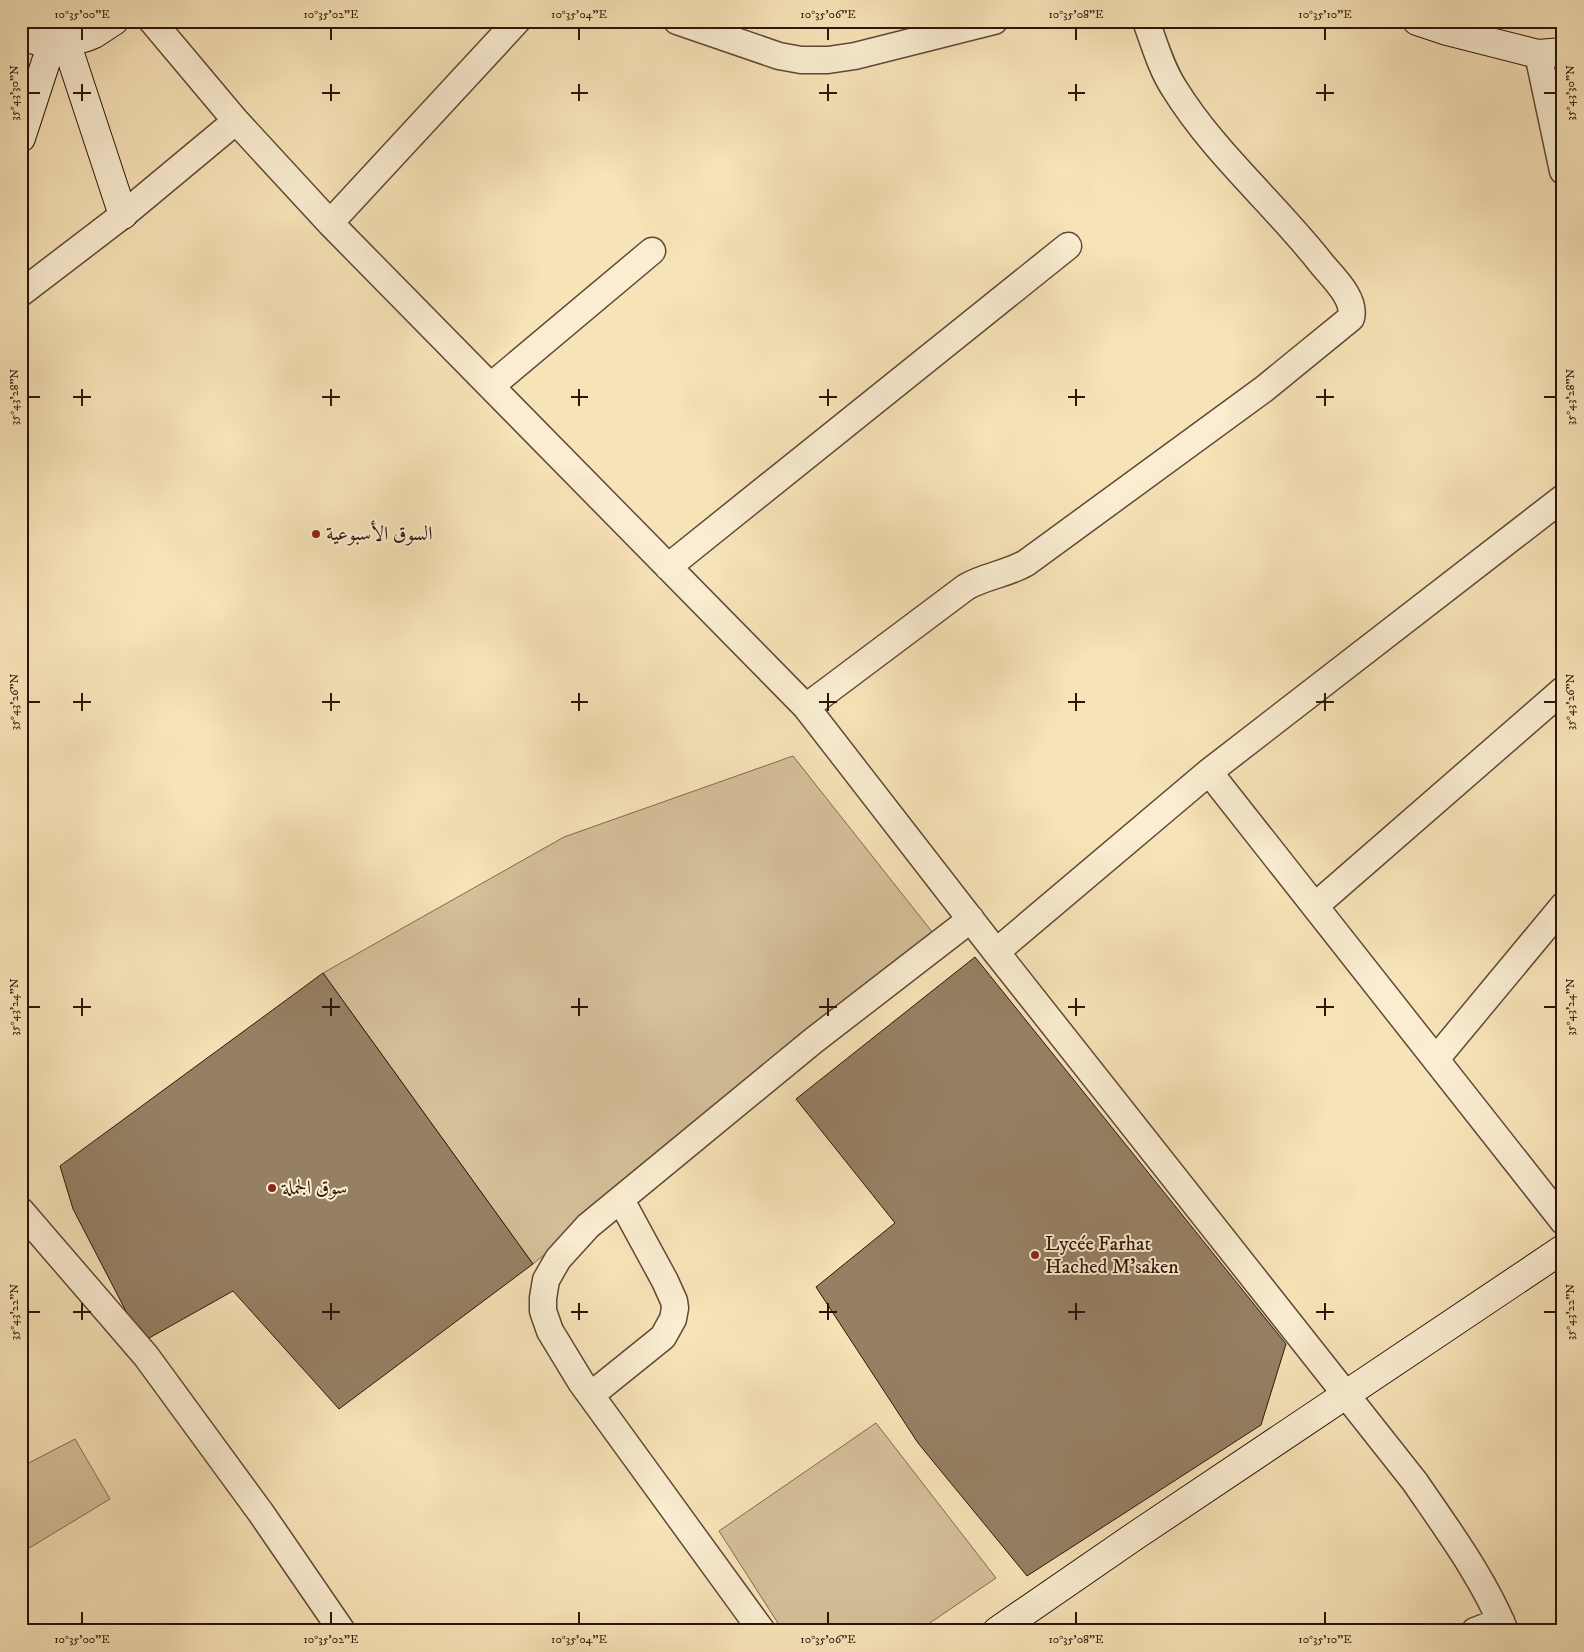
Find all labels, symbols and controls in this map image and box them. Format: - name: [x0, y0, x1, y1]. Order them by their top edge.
- text: 10°35'00"E: [54, 7, 110, 22]
- text: 10°35'02"E: [304, 7, 359, 22]
- text: 10°35'04"E: [551, 7, 607, 22]
- text: 10°35'06"E: [800, 7, 856, 22]
- text: 10°35'08"E: [1048, 7, 1104, 22]
- text: 10°35'10"E: [1298, 7, 1352, 22]
- text: 35°43'30"N: [7, 65, 22, 121]
- text: 35°43'30"N: [1563, 65, 1578, 121]
- text: 35°43'28"N: [7, 369, 22, 425]
- text: 35°43'28"N: [1563, 369, 1578, 425]
- place label: السوق اﻷسبوعية: [326, 520, 432, 547]
- marker: السوق اﻷسبوعية: [310, 528, 322, 540]
- text: 35°43'26"N: [7, 674, 22, 730]
- text: 35°43'26"N: [1563, 674, 1578, 730]
- text: 35°43'24"N: [7, 978, 22, 1036]
- text: 35°43'24"N: [1563, 978, 1578, 1036]
- place label: سوق الجملة: [281, 1176, 347, 1201]
- marker: سوق الجملة: [266, 1182, 278, 1194]
- place label: Lycée Farhat Hached M'saken: [1045, 1232, 1179, 1280]
- marker: Lycée Farhat Hached M'saken: [1029, 1249, 1041, 1261]
- text: 35°43'22"N: [7, 1284, 22, 1340]
- text: 35°43'22"N: [1563, 1284, 1578, 1340]
- text: 10°35'00"E: [54, 1632, 110, 1647]
- text: 10°35'02"E: [304, 1632, 359, 1647]
- text: 10°35'04"E: [551, 1632, 607, 1647]
- text: 10°35'06"E: [800, 1632, 856, 1647]
- text: 10°35'08"E: [1048, 1632, 1104, 1647]
- text: 10°35'10"E: [1298, 1632, 1352, 1647]

